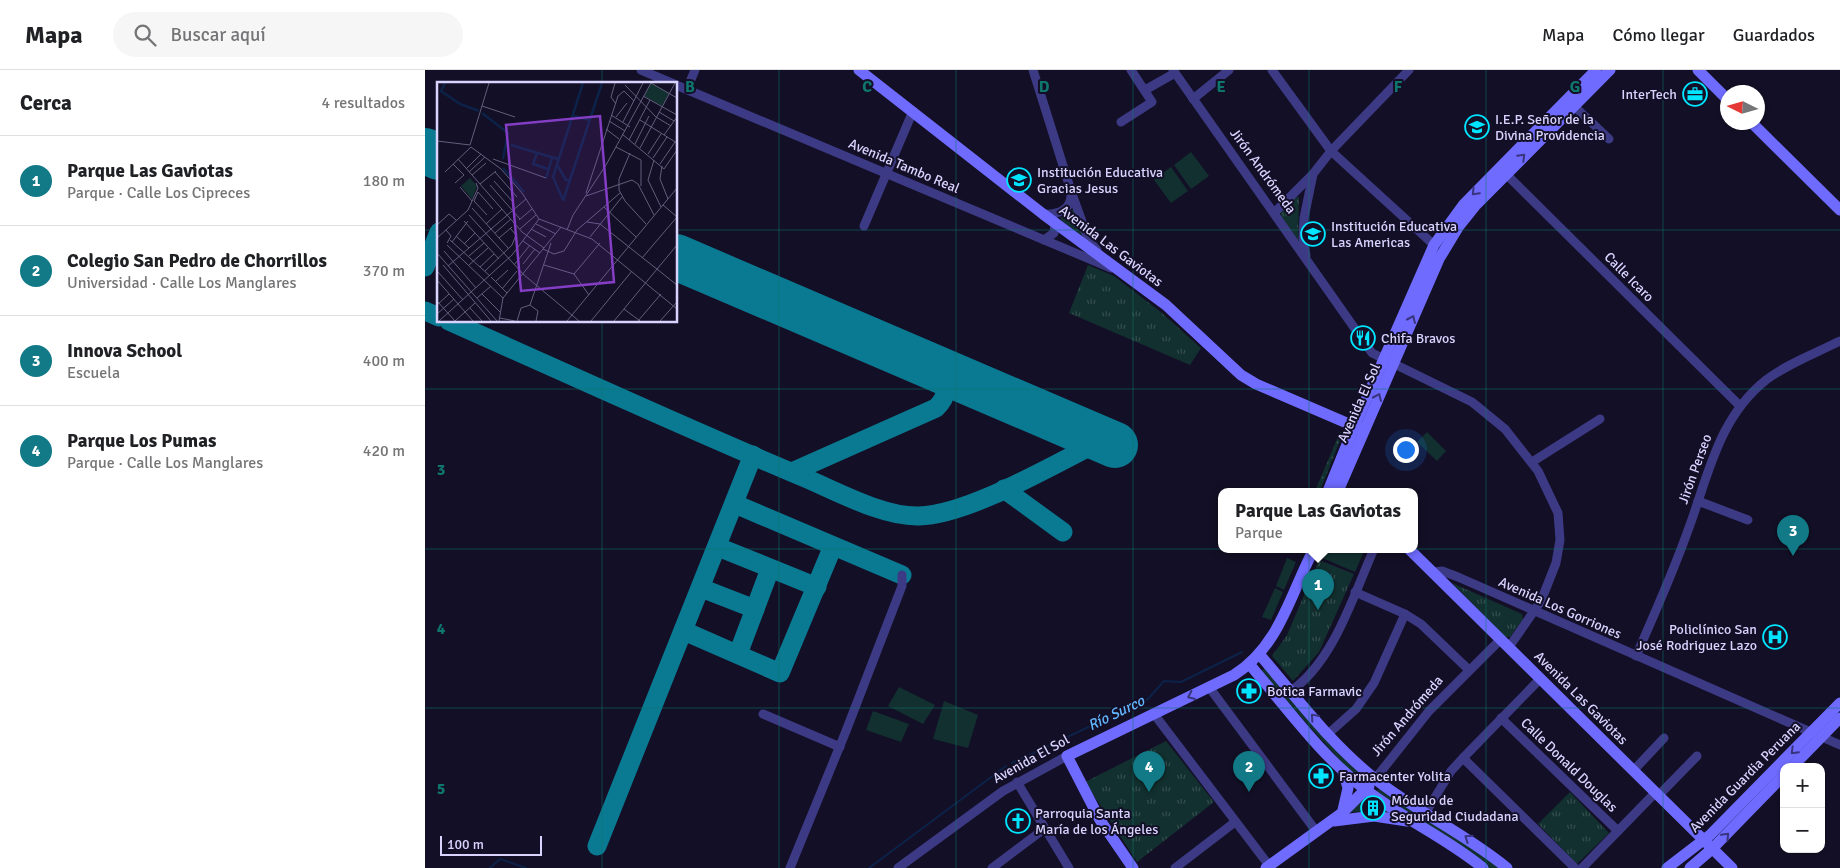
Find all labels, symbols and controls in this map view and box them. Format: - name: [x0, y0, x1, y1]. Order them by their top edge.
- search box: [113, 12, 463, 57]
- text: Mapa: [25, 20, 83, 50]
- icon: search: [131, 21, 159, 49]
- text: Buscar aquí: [171, 23, 266, 47]
- text: Mapa: [1542, 24, 1584, 46]
- text: Cómo llegar: [1612, 24, 1705, 46]
- text: Guardados: [1733, 24, 1815, 46]
- text: B: [685, 77, 695, 97]
- text: C: [862, 77, 872, 97]
- text: D: [1039, 77, 1050, 97]
- text: E: [1216, 77, 1226, 97]
- text: F: [1394, 77, 1403, 97]
- text: G: [1570, 77, 1580, 97]
- office icon: InterTech: [1682, 81, 1708, 107]
- inset map: [437, 82, 677, 322]
- north arrow: [1720, 85, 1765, 130]
- place label: InterTech: [1621, 86, 1677, 103]
- text: Cerca: [20, 90, 72, 116]
- text: 4 resultados: [322, 93, 405, 113]
- place label: I.E.P. Señor de la Divina Providencia: [1495, 111, 1605, 144]
- school or university icon: I.E.P. Señor de la Divina Providencia: [1464, 114, 1490, 140]
- street label: Jirón Andrómeda: [1226, 125, 1300, 217]
- street label: Avenida Tambo Real: [846, 135, 962, 197]
- one-way arrow: [1517, 154, 1526, 163]
- text: Parque Las Gaviotas: [67, 159, 233, 183]
- place label: Institución Educativa Gracias Jesus: [1037, 164, 1163, 197]
- school or university icon: Institución Educativa Gracias Jesus: [1006, 167, 1032, 193]
- text: 1: [32, 171, 40, 191]
- text: 180 m: [363, 171, 405, 191]
- text: Parque · Calle Los Cipreces: [67, 183, 250, 203]
- one-way arrow: [1472, 186, 1481, 195]
- street label: Avenida Las Gaviotas: [1056, 202, 1166, 290]
- place label: Institución Educativa Las Americas: [1331, 218, 1457, 251]
- school or university icon: Institución Educativa Las Americas: [1300, 221, 1326, 247]
- text: Colegio San Pedro de Chorrillos: [67, 249, 327, 273]
- street label: Calle Icaro: [1601, 249, 1657, 305]
- text: 2: [32, 261, 40, 281]
- text: 370 m: [363, 261, 405, 281]
- text: Universidad · Calle Los Manglares: [67, 273, 297, 293]
- one-way arrow: [1406, 315, 1417, 324]
- restaurant icon: Chifa Bravos: [1350, 325, 1376, 351]
- place label: Chifa Bravos: [1381, 330, 1455, 347]
- text: Innova School: [67, 339, 182, 363]
- text: 3: [32, 351, 40, 371]
- text: 400 m: [363, 351, 405, 371]
- street label: Avenida El Sol: [1334, 361, 1384, 445]
- text: Escuela: [67, 363, 120, 383]
- one-way arrow: [1371, 393, 1382, 402]
- text: Parque Los Pumas: [67, 429, 216, 453]
- street label: Jirón Perseo: [1675, 432, 1715, 506]
- your location: [1393, 437, 1419, 463]
- text: 4: [32, 441, 40, 461]
- text: 420 m: [363, 441, 405, 461]
- text: Parque · Calle Los Manglares: [67, 453, 263, 473]
- text: 3: [437, 460, 445, 480]
- popup: [1218, 488, 1418, 553]
- text: Parque Las Gaviotas: [1235, 499, 1401, 523]
- pin: 3: [1777, 515, 1809, 556]
- text: Parque: [1235, 523, 1283, 543]
- pin: 1: [1302, 569, 1334, 610]
- street label: Avenida Los Gorriones: [1496, 573, 1624, 643]
- text: 4: [437, 619, 446, 639]
- place label: Policlínico San José Rodriguez Lazo: [1636, 621, 1757, 654]
- hospital icon: Policlínico San José Rodriguez Lazo: [1762, 624, 1788, 650]
- street label: Avenida Las Gaviotas: [1531, 648, 1631, 748]
- street label: Jirón Andrómeda: [1367, 672, 1447, 760]
- pharmacy icon: Botica Farmavic: [1236, 678, 1262, 704]
- place label: Botica Farmavic: [1267, 683, 1362, 700]
- one-way arrow: [1187, 689, 1196, 700]
- water label: Río Surco: [1085, 691, 1148, 734]
- one-way arrow: [1310, 714, 1319, 723]
- street label: Calle Donald Douglas: [1517, 714, 1621, 816]
- street label: Avenida Guardia Peruana: [1686, 718, 1804, 836]
- street label: Avenida El Sol: [990, 731, 1072, 787]
- one-way arrow: [1791, 745, 1800, 754]
- pin: 4: [1133, 751, 1165, 792]
- pin: 2: [1233, 751, 1265, 792]
- pharmacy icon: Farmacenter Yolita: [1308, 763, 1334, 789]
- map controls: [1780, 763, 1825, 853]
- button: +: [1780, 763, 1825, 808]
- place label: Farmacenter Yolita: [1339, 768, 1451, 785]
- text: 5: [437, 779, 445, 799]
- place label: Módulo de Seguridad Ciudadana: [1391, 792, 1519, 825]
- building icon: Módulo de Seguridad Ciudadana: [1360, 795, 1386, 821]
- place label: Parroquia Santa María de los Ángeles: [1035, 805, 1158, 838]
- church icon: Parroquia Santa María de los Ángeles: [1005, 808, 1031, 834]
- button: −: [1780, 808, 1825, 853]
- one-way arrow: [1720, 832, 1729, 841]
- scale bar: [440, 833, 543, 856]
- one-way arrow: [1464, 835, 1474, 844]
- text: 100 m: [447, 836, 484, 853]

